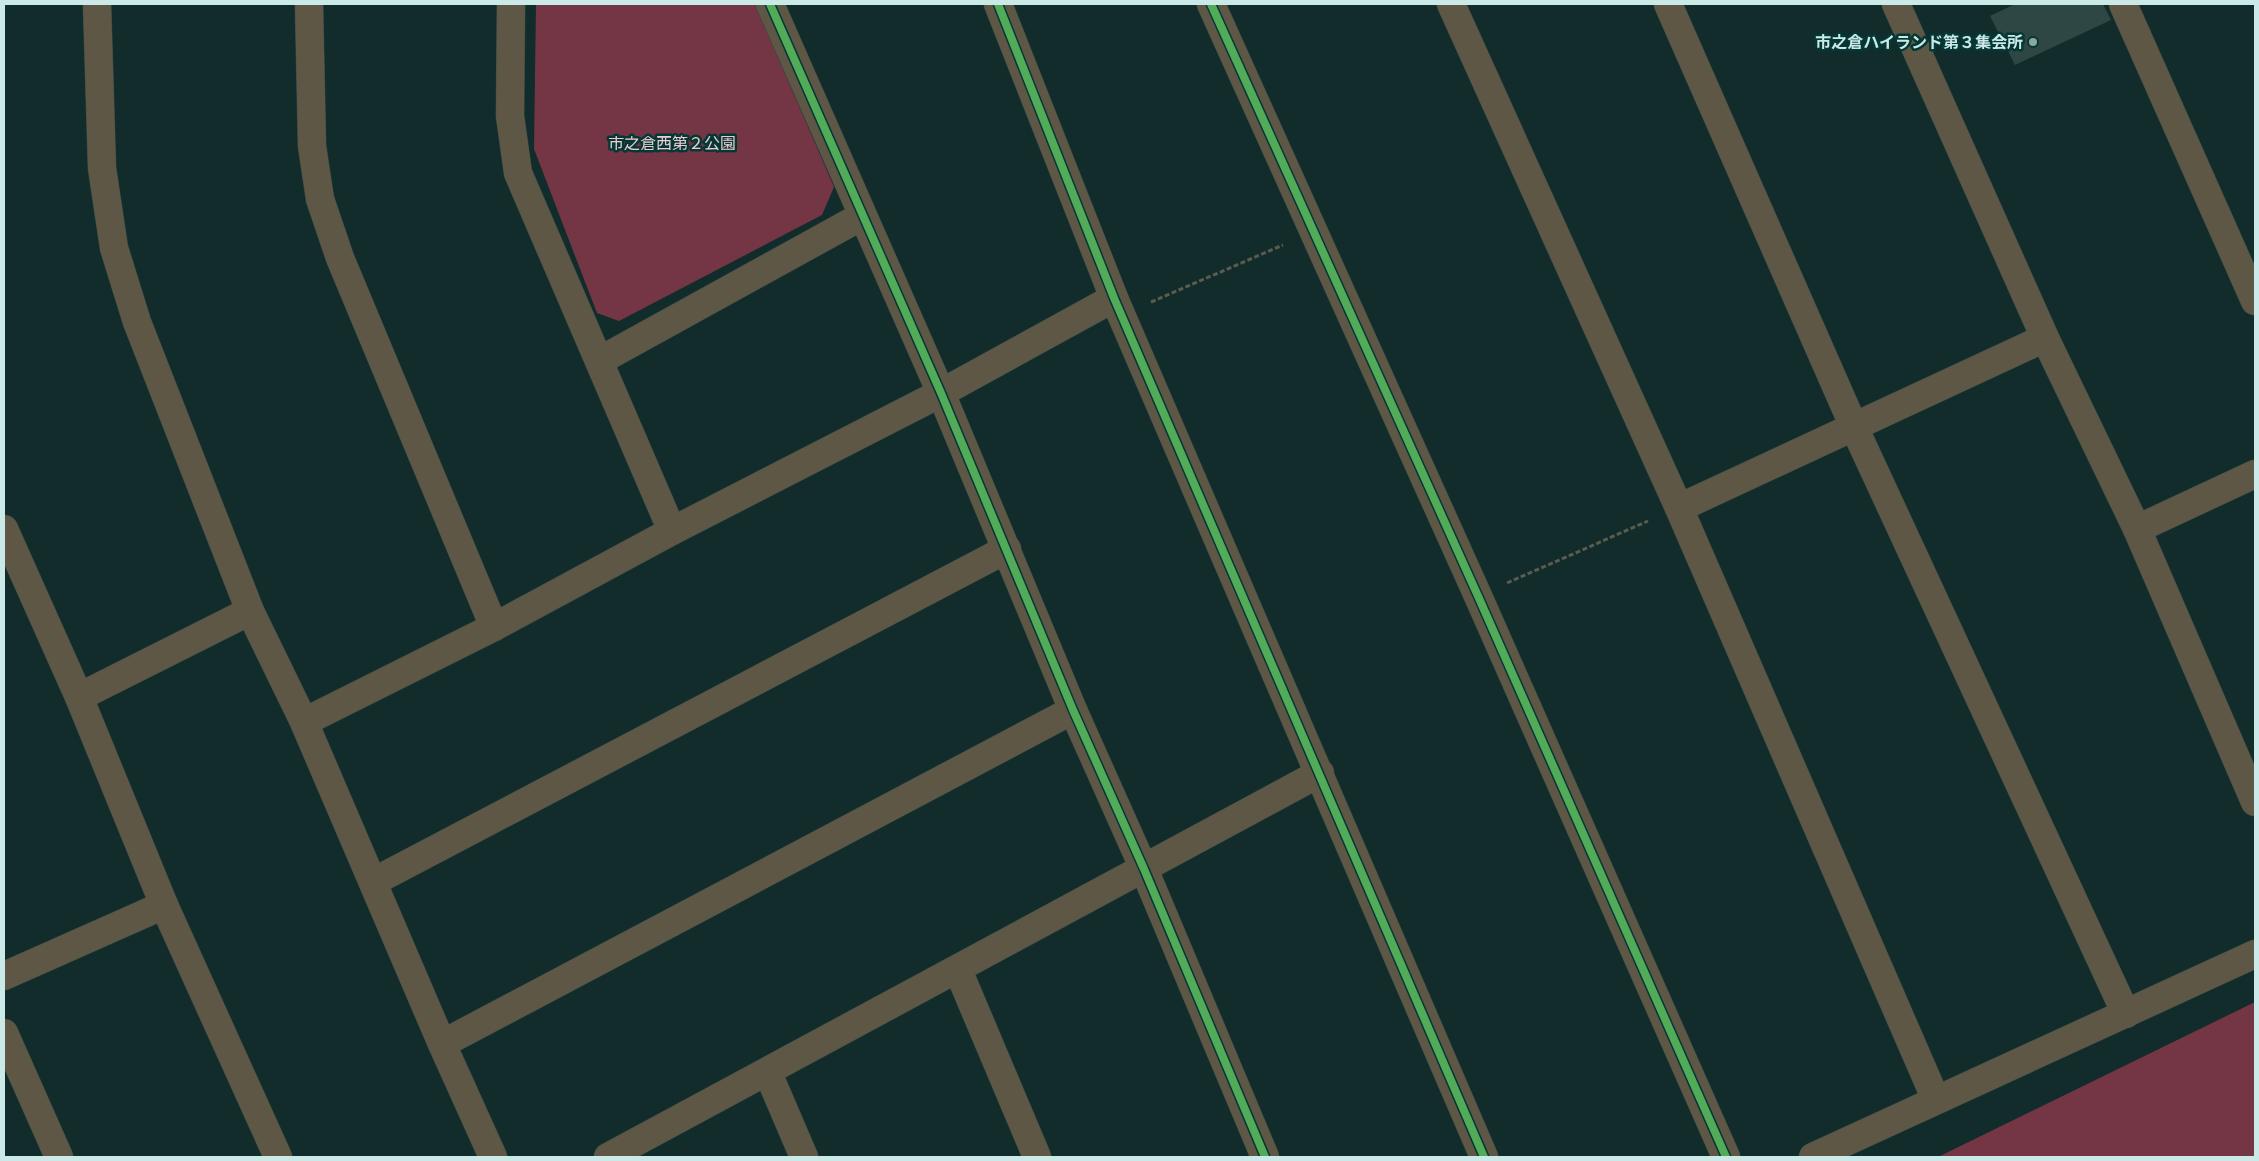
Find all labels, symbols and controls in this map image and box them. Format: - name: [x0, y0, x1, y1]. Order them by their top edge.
- place label: 市之倉ハイランド第３集会所: [1815, 32, 2023, 52]
- marker: 市之倉ハイランド第３集会所: [2027, 36, 2039, 48]
- park label: 市之倉西第２公園: [608, 133, 736, 153]

